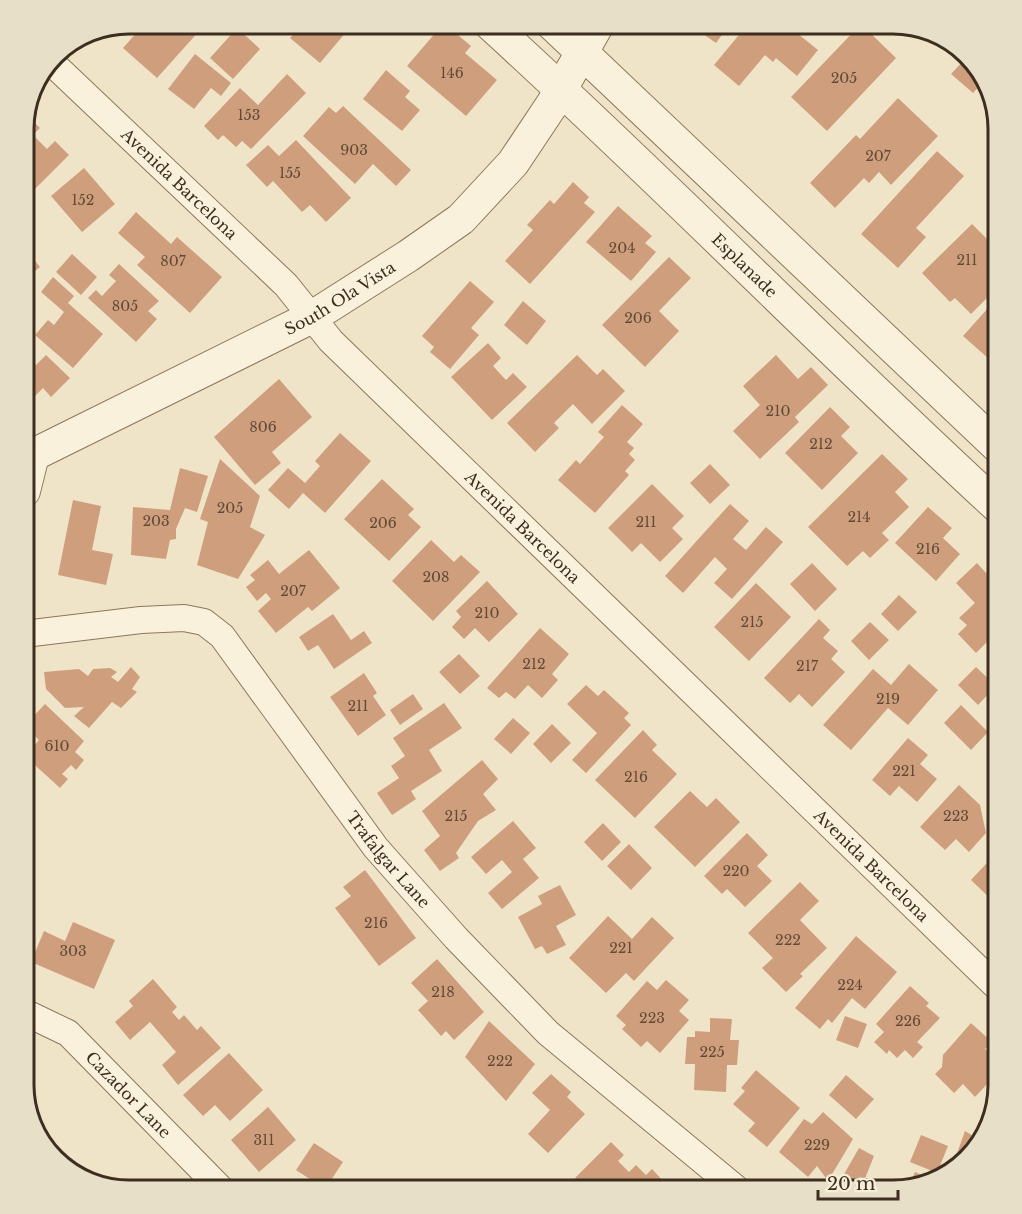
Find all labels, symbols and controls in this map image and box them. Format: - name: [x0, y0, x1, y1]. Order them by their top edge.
- house number: 146: [440, 64, 464, 82]
- house number: 205: [831, 69, 857, 87]
- house number: 153: [238, 106, 260, 124]
- street label: Avenida Barcelona: [116, 123, 242, 244]
- house number: 903: [340, 141, 368, 159]
- house number: 207: [865, 147, 892, 165]
- house number: 155: [279, 164, 301, 182]
- house number: 152: [72, 191, 94, 209]
- street label: Esplanade: [708, 229, 782, 302]
- house number: 204: [609, 239, 635, 257]
- house number: 211: [956, 251, 978, 269]
- house number: 807: [160, 252, 187, 270]
- street label: South Ola Vista: [281, 257, 399, 339]
- house number: 805: [112, 297, 138, 315]
- house number: 206: [624, 309, 652, 327]
- house number: 210: [766, 402, 790, 420]
- house number: 806: [249, 418, 277, 436]
- house number: 212: [809, 435, 833, 453]
- street label: Avenida Barcelona: [460, 466, 585, 587]
- house number: 205: [217, 499, 243, 517]
- house number: 214: [847, 508, 871, 526]
- house number: 203: [142, 512, 170, 530]
- house number: 211: [635, 513, 657, 531]
- house number: 206: [369, 514, 397, 532]
- house number: 216: [916, 540, 940, 558]
- house number: 208: [422, 568, 450, 586]
- house number: 207: [280, 582, 307, 600]
- house number: 210: [475, 604, 499, 622]
- house number: 215: [741, 613, 763, 631]
- house number: 212: [522, 655, 546, 673]
- house number: 217: [796, 657, 819, 675]
- house number: 219: [876, 690, 900, 708]
- house number: 211: [347, 697, 369, 715]
- house number: 610: [44, 737, 70, 755]
- house number: 221: [892, 762, 916, 780]
- house number: 216: [624, 768, 648, 786]
- street label: Avenida Barcelona: [809, 804, 933, 926]
- street label: Trafalgar Lane: [343, 807, 435, 912]
- house number: 215: [445, 807, 467, 825]
- house number: 223: [943, 807, 969, 825]
- house number: 220: [722, 862, 750, 880]
- house number: 216: [364, 914, 388, 932]
- house number: 222: [775, 931, 801, 949]
- house number: 221: [609, 939, 633, 957]
- house number: 303: [59, 942, 87, 960]
- house number: 224: [837, 976, 863, 994]
- house number: 218: [431, 983, 455, 1001]
- house number: 223: [639, 1009, 665, 1027]
- house number: 226: [895, 1012, 921, 1030]
- house number: 225: [699, 1043, 725, 1061]
- street label: Cazador Lane: [82, 1047, 175, 1142]
- house number: 222: [487, 1052, 513, 1070]
- house number: 311: [253, 1131, 275, 1149]
- house number: 229: [804, 1136, 830, 1154]
- scale bar: [818, 1163, 898, 1201]
- text: 20 m: [827, 1173, 875, 1195]

